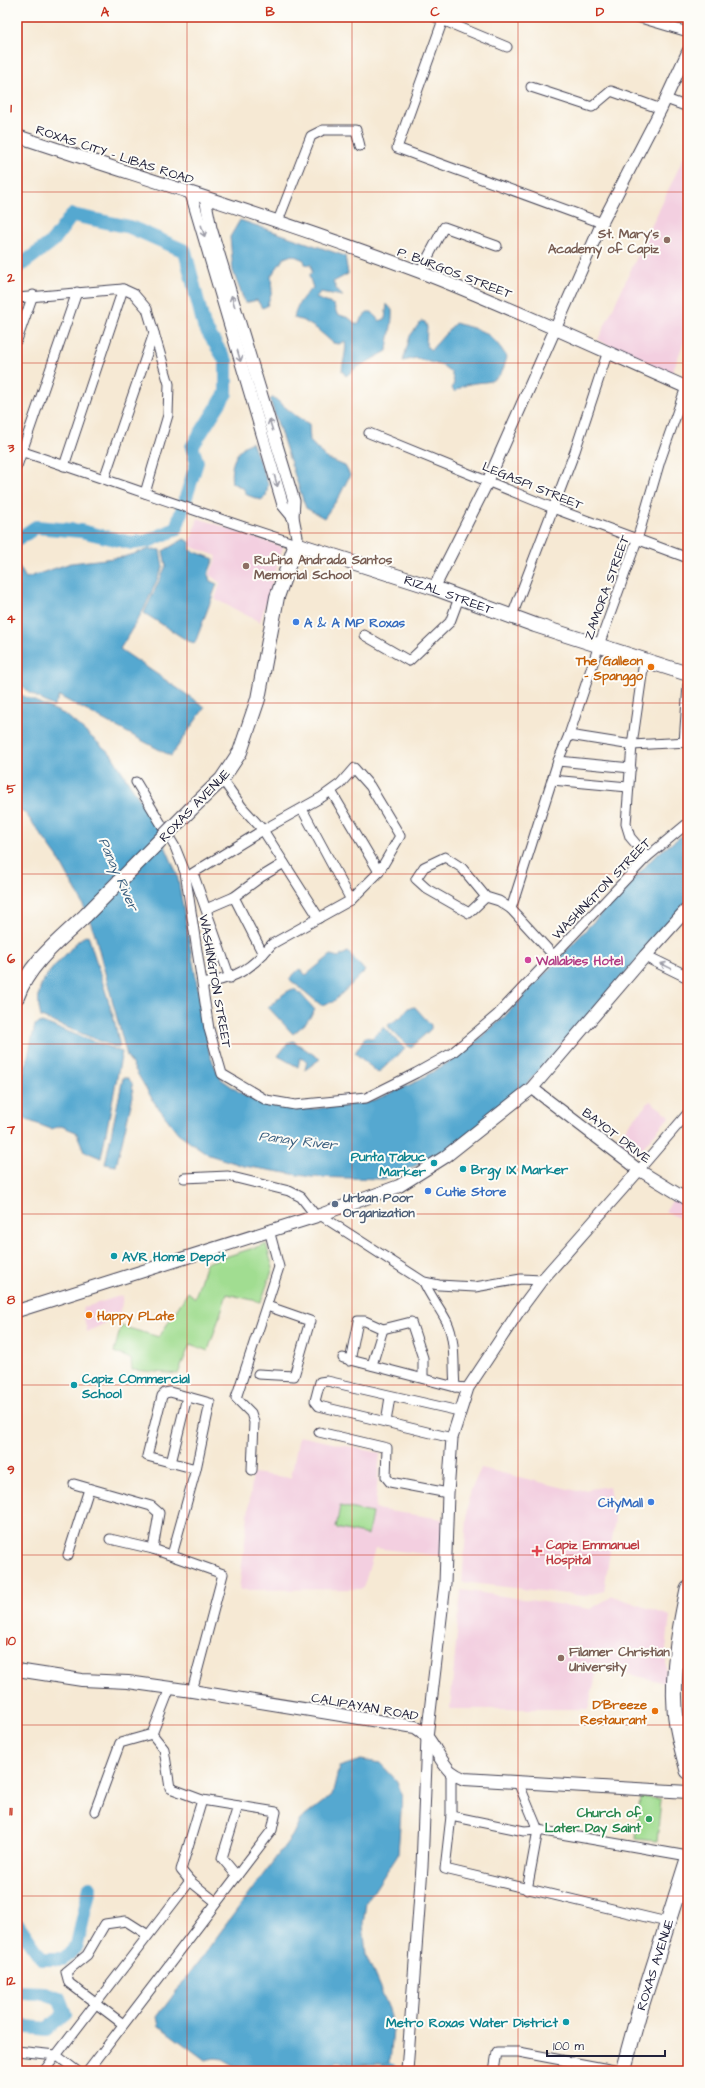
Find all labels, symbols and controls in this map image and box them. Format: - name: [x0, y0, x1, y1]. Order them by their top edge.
- text: A: [101, 3, 110, 21]
- text: B: [265, 3, 275, 21]
- text: C: [430, 3, 440, 21]
- text: D: [596, 3, 605, 21]
- text: 1: [10, 99, 12, 117]
- street label: ROXAS CITY – LIBAS ROAD: [33, 121, 197, 189]
- one-way arrow: [200, 224, 207, 237]
- place label: St. Mary's Academy of Capiz: [548, 225, 660, 259]
- marker: St. Mary's Academy of Capiz: [662, 235, 672, 245]
- street label: P. BURGOS STREET: [395, 243, 515, 303]
- text: 2: [6, 269, 15, 287]
- one-way arrow: [229, 295, 236, 308]
- one-way arrow: [236, 349, 243, 362]
- one-way arrow: [267, 419, 274, 432]
- text: 3: [7, 439, 15, 457]
- street label: LEGASPI STREET: [480, 458, 586, 515]
- one-way arrow: [272, 474, 280, 487]
- street label: ZAMORA STREET: [580, 532, 635, 642]
- place label: Rufina Andrada Santos Memorial School: [254, 551, 393, 584]
- marker: Rufina Andrada Santos Memorial School: [241, 561, 251, 571]
- street label: RIZAL STREET: [402, 571, 496, 619]
- text: 4: [7, 610, 16, 628]
- place label: A & A MP Roxas: [304, 614, 406, 632]
- marker: A & A MP Roxas: [291, 617, 301, 627]
- place label: The Galleon - Spanggo: [575, 652, 644, 687]
- marker: The Galleon - Spanggo: [646, 662, 656, 672]
- street label: ROXAS AVENUE: [155, 765, 234, 846]
- text: 5: [6, 780, 16, 798]
- street label: WASHINGTON STREET: [548, 833, 656, 944]
- water label: Panay River: [93, 835, 144, 915]
- street label: WASHINGTON STREET: [194, 913, 236, 1050]
- text: 6: [7, 950, 16, 968]
- place label: Wallabies Hotel: [535, 952, 623, 970]
- marker: Wallabies Hotel: [523, 955, 533, 965]
- one-way arrow: [661, 962, 673, 970]
- street label: BAYOT DRIVE: [578, 1104, 655, 1168]
- text: 7: [6, 1121, 16, 1139]
- water label: Panay River: [258, 1126, 339, 1156]
- place label: Punta Tabuc Marker: [351, 1148, 427, 1181]
- marker: Punta Tabuc Marker: [429, 1158, 439, 1168]
- place label: Brgy IX Marker: [471, 1161, 569, 1181]
- marker: Brgy IX Marker: [458, 1164, 468, 1174]
- place label: Cutie Store: [436, 1183, 506, 1201]
- marker: Cutie Store: [423, 1186, 433, 1196]
- place label: Urban Poor Organization: [342, 1189, 415, 1224]
- marker: Urban Poor Organization: [330, 1199, 340, 1209]
- place label: AVR Home Depot: [122, 1248, 227, 1267]
- marker: AVR Home Depot: [109, 1251, 119, 1261]
- text: 8: [7, 1291, 16, 1309]
- place label: Happy PLate: [97, 1307, 175, 1326]
- marker: Happy PLate: [84, 1310, 94, 1320]
- place label: Capiz COmmercial School: [81, 1370, 190, 1403]
- marker: Capiz COmmercial School: [69, 1380, 79, 1390]
- text: 9: [7, 1461, 15, 1479]
- place label: CityMall: [598, 1494, 643, 1513]
- marker: CityMall: [646, 1497, 656, 1507]
- place label: Capiz Emmanuel Hospital: [546, 1536, 639, 1570]
- marker: Capiz Emmanuel Hospital: [531, 1545, 543, 1557]
- text: 10: [6, 1632, 17, 1650]
- place label: Filamer Christian University: [568, 1643, 670, 1677]
- marker: Filamer Christian University: [556, 1653, 566, 1663]
- street label: CALIPAYAN ROAD: [310, 1689, 420, 1725]
- place label: D'Breeze Restaurant: [580, 1696, 648, 1729]
- marker: D'Breeze Restaurant: [650, 1706, 660, 1716]
- text: 11: [9, 1802, 13, 1820]
- place label: Church of Later Day Saint: [545, 1804, 642, 1838]
- marker: Church of Later Day Saint: [644, 1814, 654, 1824]
- street label: ROXAS AVENUE: [632, 1917, 678, 2013]
- text: 12: [6, 1972, 16, 1990]
- place label: Metro Roxas Water District: [386, 2014, 559, 2032]
- marker: Metro Roxas Water District: [561, 2017, 571, 2027]
- scale bar: [547, 2032, 665, 2058]
- text: 100 m: [553, 2038, 584, 2055]

